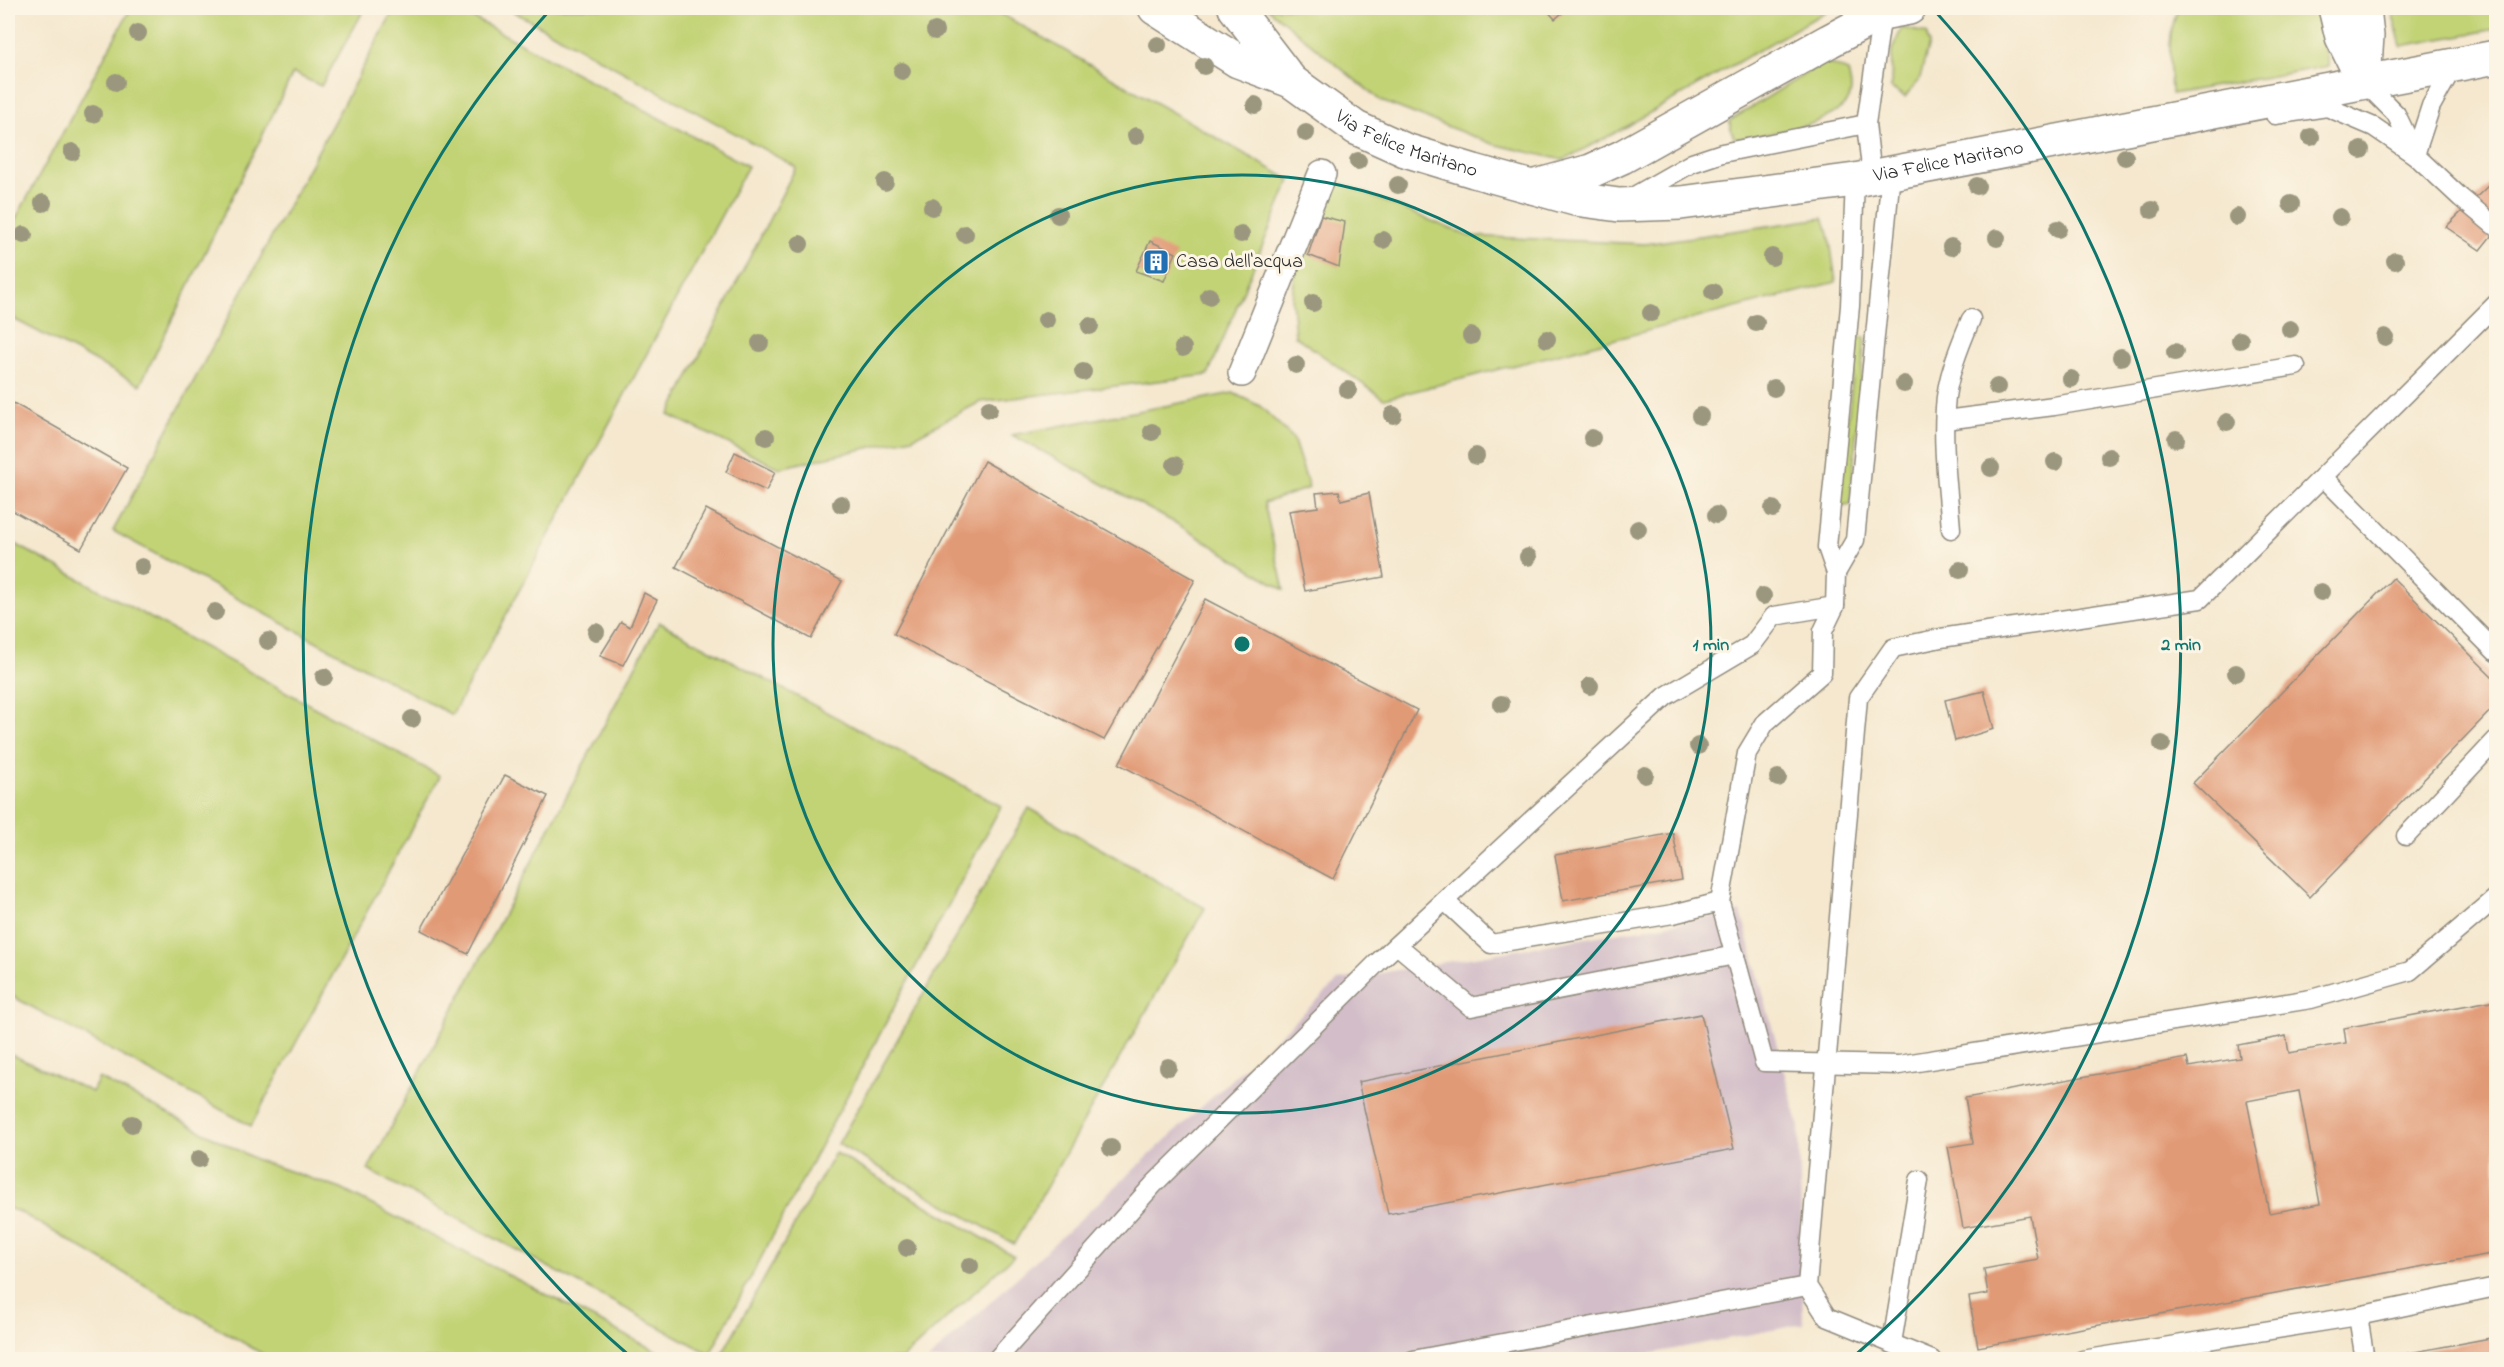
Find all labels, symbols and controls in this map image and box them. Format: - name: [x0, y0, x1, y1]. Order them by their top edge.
- street label: Via Felice Maritano: [1328, 102, 1481, 186]
- street label: Via Felice Maritano: [1870, 133, 2026, 191]
- building icon: Casa dell'acqua: [1141, 247, 1171, 277]
- place label: Casa dell'acqua: [1176, 248, 1303, 277]
- text: 1 min: [1693, 633, 1729, 659]
- text: 2 min: [2160, 633, 2201, 659]
- centre of rings: [1232, 634, 1252, 654]

